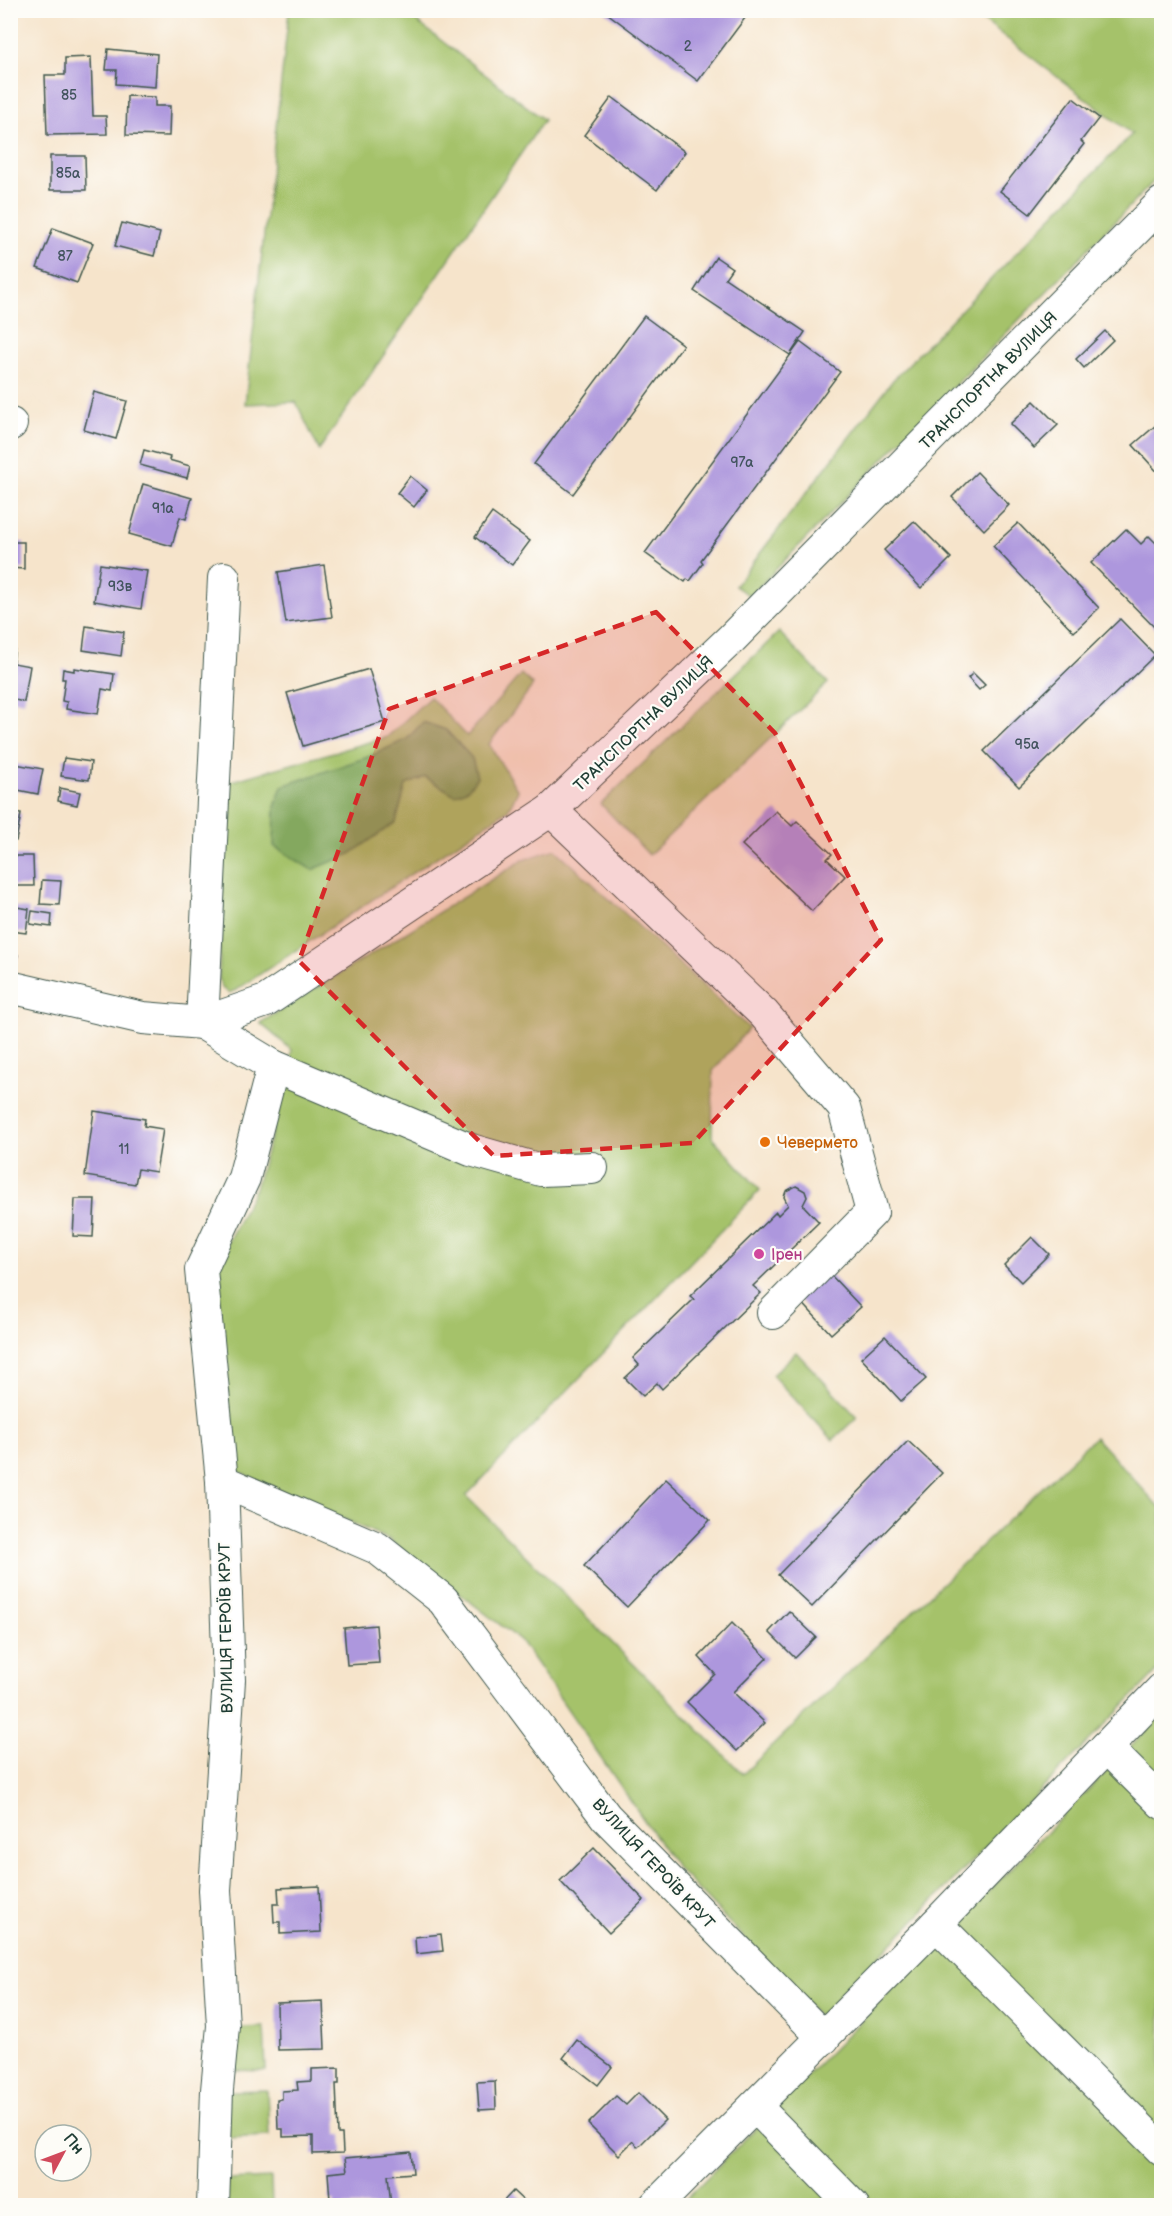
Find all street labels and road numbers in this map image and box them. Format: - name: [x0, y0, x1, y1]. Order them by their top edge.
- street label: ТРАНСПОРТНА ВУЛИЦЯ: [916, 308, 1062, 454]
- street label: ТРАНСПОРТНА ВУЛИЦЯ: [570, 652, 718, 796]
- street label: ВУЛИЦЯ ГЕРОЇВ КРУТ: [214, 1542, 237, 1713]
- street label: ВУЛИЦЯ ГЕРОЇВ КРУТ: [588, 1794, 720, 1933]

